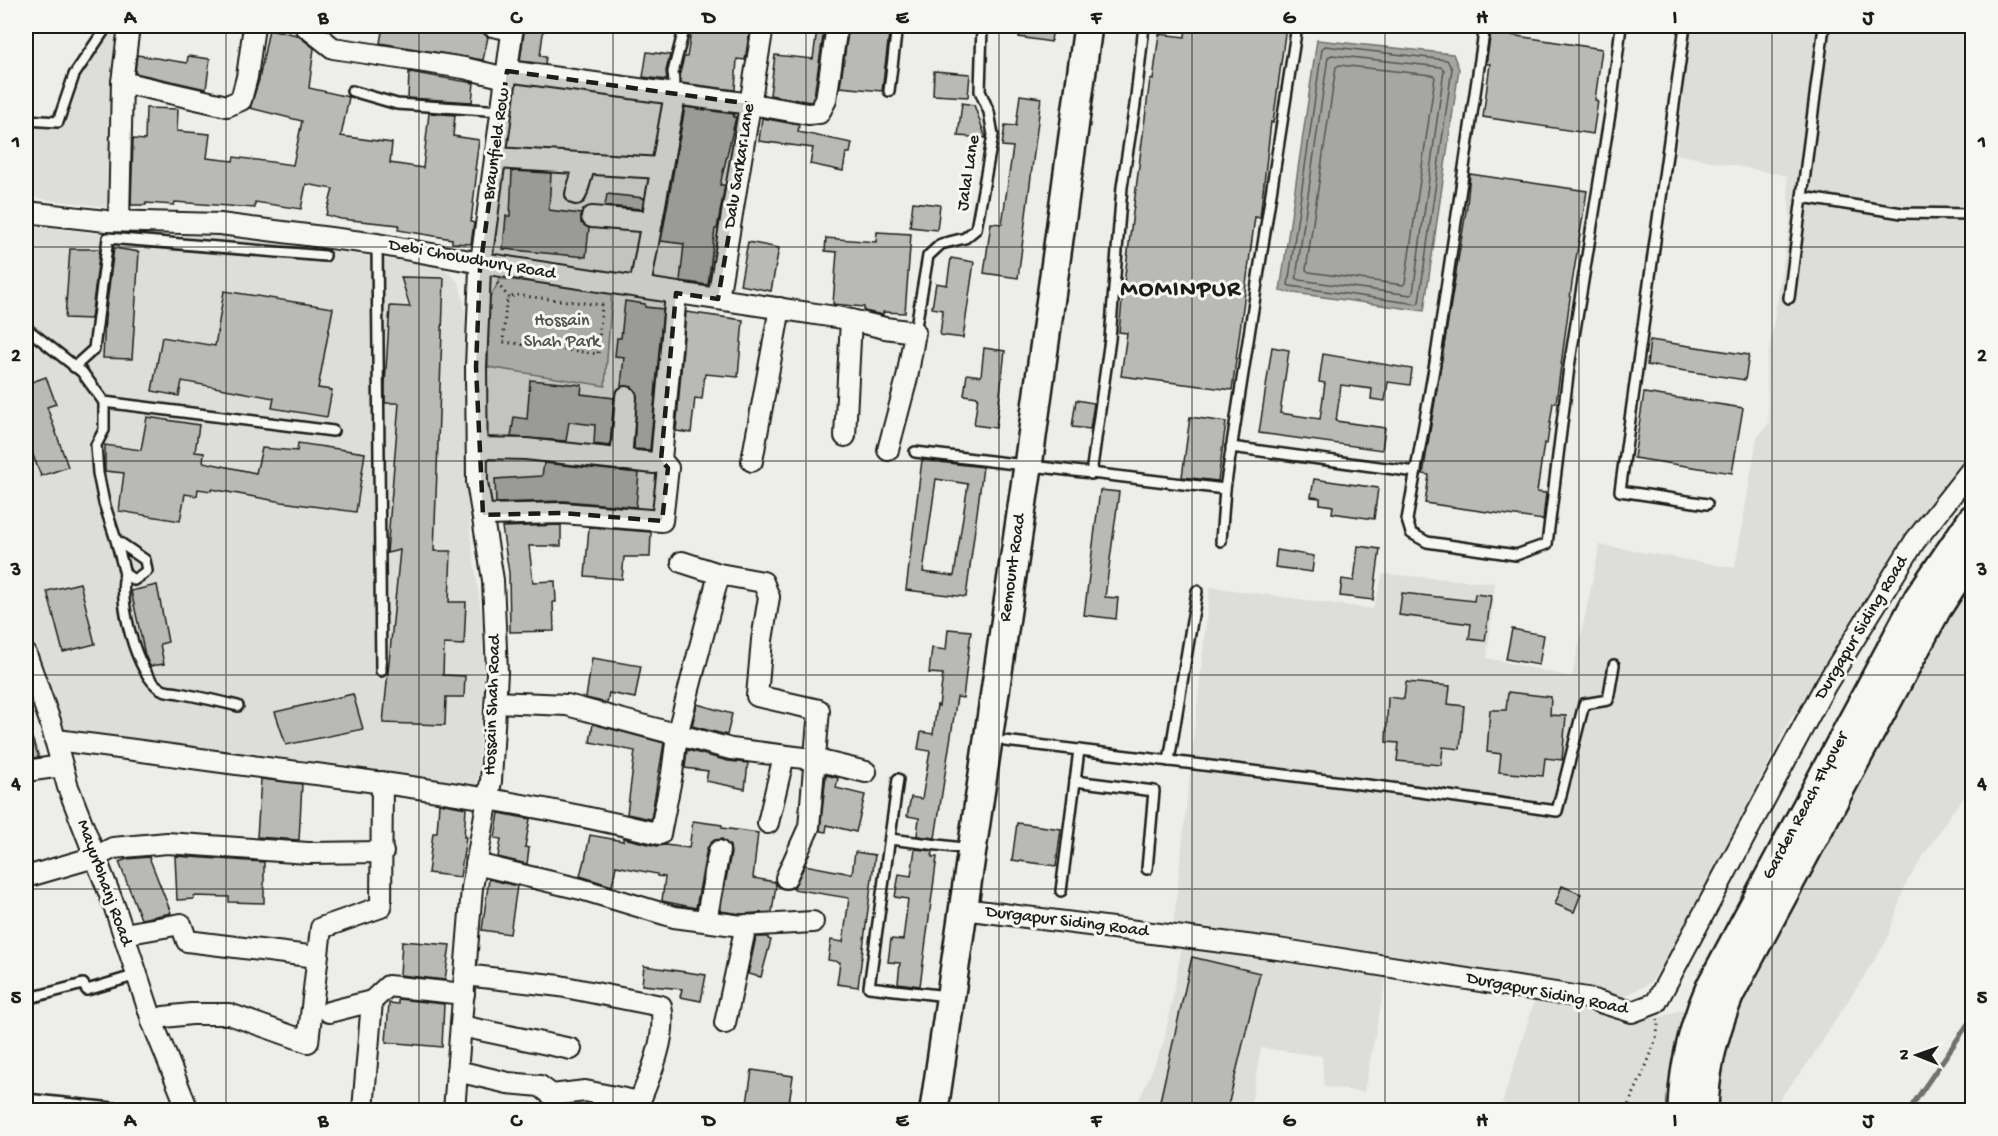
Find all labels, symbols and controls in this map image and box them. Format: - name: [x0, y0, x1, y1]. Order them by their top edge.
- text: A: [123, 8, 138, 31]
- text: B: [317, 8, 329, 31]
- text: C: [510, 8, 524, 31]
- text: D: [700, 8, 716, 31]
- text: E: [896, 8, 910, 31]
- text: F: [1090, 8, 1103, 31]
- text: G: [1283, 8, 1297, 31]
- text: H: [1476, 8, 1488, 31]
- text: I: [1673, 8, 1678, 31]
- text: J: [1862, 8, 1875, 31]
- street label: Braunfield Row: [479, 87, 515, 202]
- street label: Dalu Sarkar Lane: [720, 101, 760, 231]
- text: 1: [11, 132, 20, 155]
- text: 1: [1977, 132, 1986, 155]
- street label: Jalal Lane: [953, 133, 985, 212]
- street label: Debi Chowdhury Road: [386, 235, 558, 285]
- district label: MOMINPUR: [1121, 276, 1241, 305]
- park label: Hossain Shah Park: [524, 311, 602, 353]
- text: 2: [11, 346, 21, 369]
- text: 2: [1977, 346, 1987, 369]
- street label: Remount Road: [995, 511, 1031, 623]
- street label: Durgapur Siding Road: [1810, 551, 1914, 704]
- text: 3: [10, 560, 21, 583]
- text: 3: [1976, 560, 1987, 583]
- street label: Hossain Shah Road: [480, 633, 506, 776]
- street label: Garden Reach Flyover: [1758, 727, 1855, 883]
- text: 4: [10, 774, 21, 797]
- text: 4: [1976, 774, 1987, 797]
- street label: Mayurbhanj Road: [71, 817, 137, 950]
- street label: Durgapur Siding Road: [983, 901, 1151, 943]
- street label: Durgapur Siding Road: [1464, 968, 1631, 1020]
- text: 5: [11, 988, 22, 1011]
- text: 5: [1977, 988, 1988, 1011]
- north arrow: [1887, 1025, 1947, 1085]
- text: N: [1896, 1049, 1915, 1060]
- text: A: [123, 1111, 138, 1134]
- text: B: [317, 1111, 329, 1134]
- text: C: [510, 1111, 524, 1134]
- text: D: [700, 1111, 716, 1134]
- text: E: [896, 1111, 910, 1134]
- text: F: [1090, 1111, 1103, 1134]
- text: G: [1283, 1111, 1297, 1134]
- text: H: [1476, 1111, 1488, 1134]
- text: I: [1673, 1111, 1678, 1134]
- text: J: [1862, 1111, 1875, 1134]

